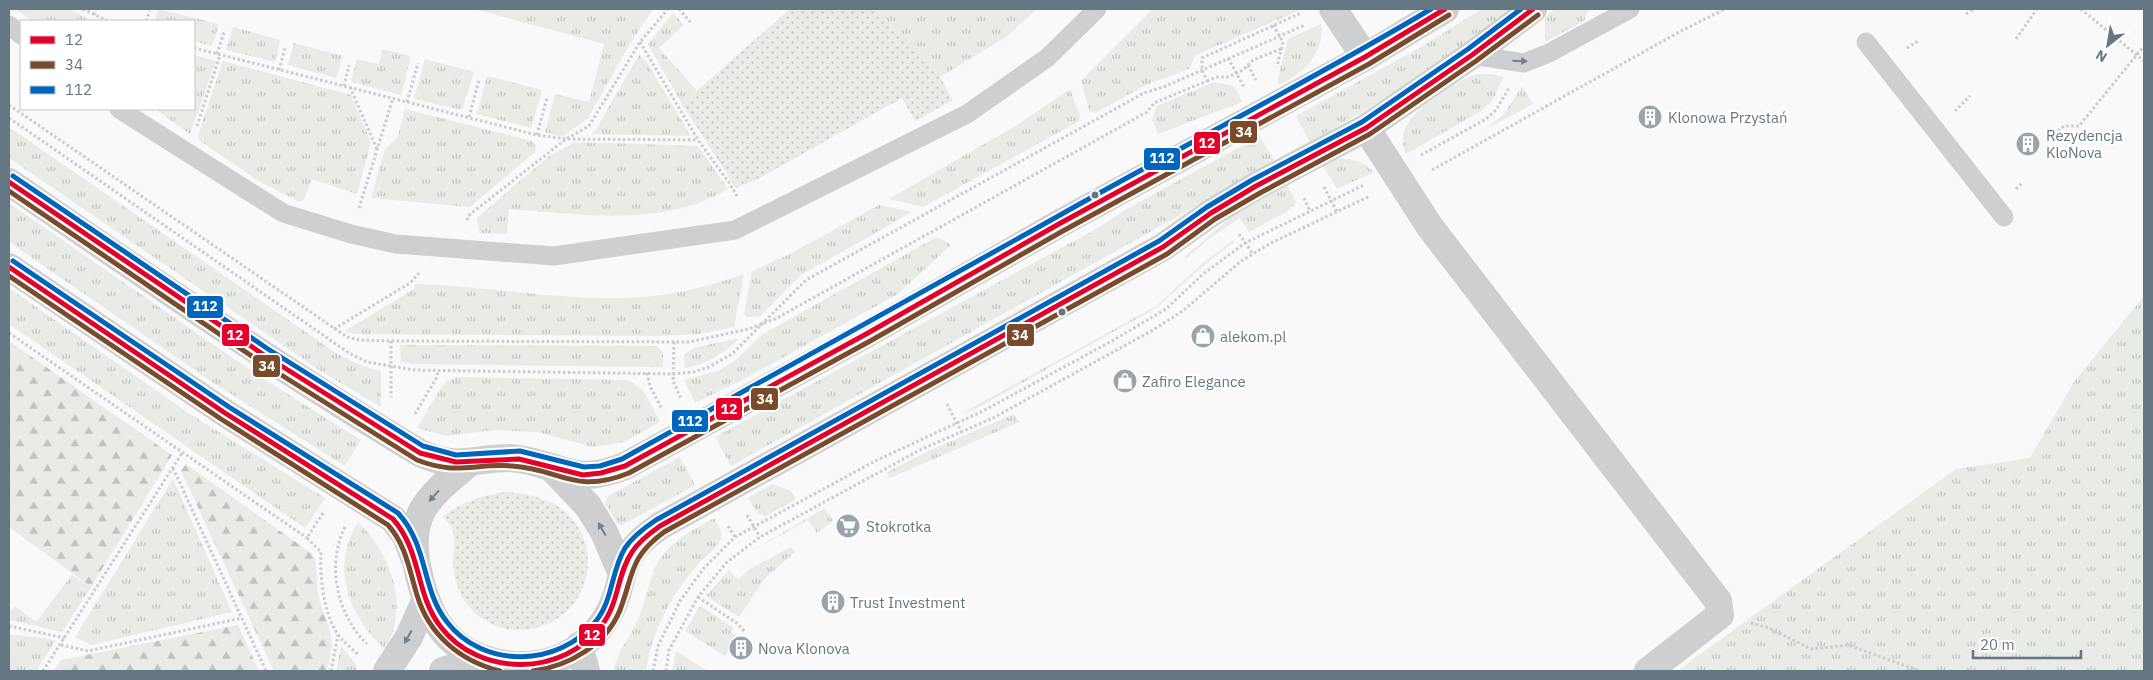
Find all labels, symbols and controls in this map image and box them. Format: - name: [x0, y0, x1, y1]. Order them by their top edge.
- legend: [20, 20, 195, 110]
- north arrow: [2083, 20, 2133, 70]
- text: 12: [65, 30, 83, 49]
- text: N: [2092, 46, 2110, 66]
- text: 34: [65, 55, 83, 74]
- one-way arrow: [1512, 57, 1528, 65]
- text: 112: [65, 80, 92, 99]
- building icon: Klonowa Przystań: [1637, 104, 1663, 130]
- place label: Klonowa Przystań: [1668, 108, 1788, 127]
- line badge: 34: [1229, 120, 1258, 144]
- text: 34: [1236, 123, 1252, 141]
- place label: Rezydencja KloNova: [2046, 126, 2123, 162]
- line badge: 12: [1193, 131, 1221, 155]
- building icon: Rezydencja KloNova: [2015, 131, 2041, 157]
- text: 12: [1199, 134, 1215, 152]
- line badge: 112: [1143, 147, 1181, 171]
- text: 112: [1149, 149, 1175, 167]
- unlabelled marker: [1090, 190, 1100, 200]
- line badge: 112: [186, 295, 224, 319]
- text: 112: [192, 297, 218, 315]
- unlabelled marker: [1057, 307, 1067, 317]
- line badge: 12: [221, 323, 250, 347]
- line badge: 34: [1006, 323, 1035, 347]
- shop icon: alekom.pl: [1190, 323, 1216, 349]
- text: 12: [227, 326, 243, 344]
- text: 34: [1012, 326, 1028, 344]
- place label: alekom.pl: [1220, 327, 1286, 346]
- line badge: 34: [252, 354, 281, 378]
- text: 34: [259, 357, 275, 375]
- shop icon: Zafiro Elegance: [1112, 368, 1138, 394]
- place label: Zafiro Elegance: [1142, 372, 1246, 391]
- line badge: 34: [750, 387, 779, 411]
- text: 34: [757, 390, 773, 408]
- line badge: 12: [715, 397, 743, 421]
- text: 12: [721, 400, 737, 418]
- line badge: 112: [671, 409, 709, 433]
- text: 112: [677, 412, 703, 430]
- one-way arrow: [428, 490, 440, 502]
- supermarket icon: Stokrotka: [835, 513, 861, 539]
- place label: Stokrotka: [866, 517, 931, 536]
- one-way arrow: [598, 523, 607, 536]
- building icon: Trust Investment: [820, 589, 846, 615]
- place label: Trust Investment: [850, 593, 965, 612]
- line badge: 12: [578, 623, 606, 647]
- text: 12: [584, 626, 600, 644]
- scale bar: [1973, 628, 2080, 660]
- one-way arrow: [404, 630, 412, 644]
- building icon: Nova Klonova: [728, 635, 754, 661]
- text: 20 m: [1980, 635, 2015, 654]
- place label: Nova Klonova: [758, 639, 850, 658]

